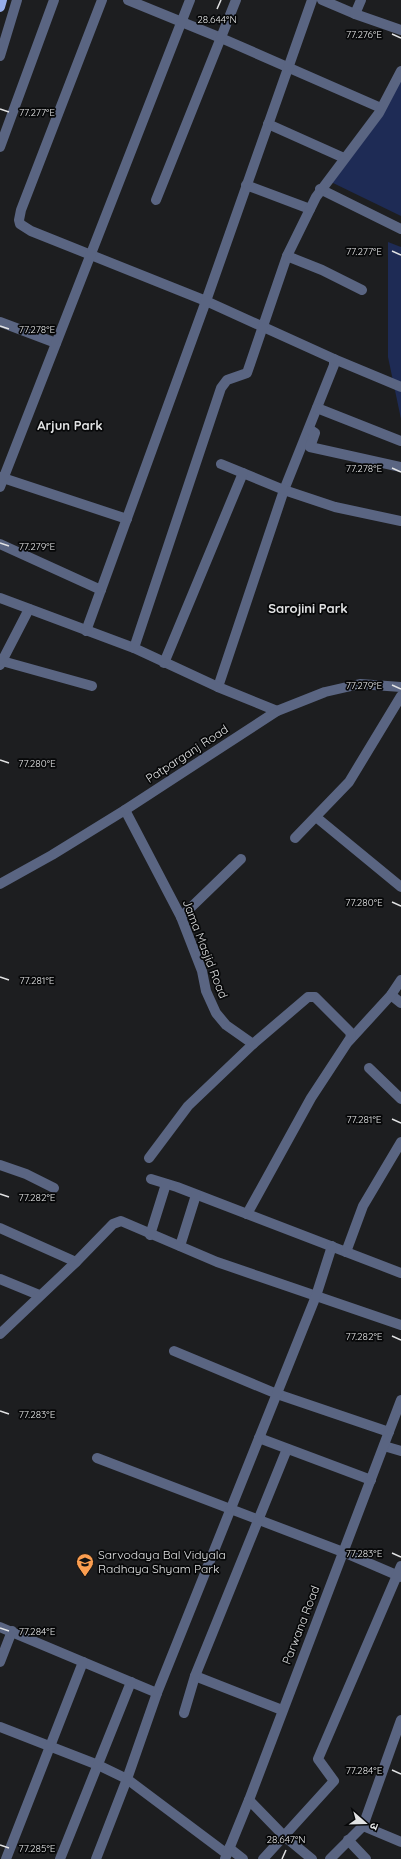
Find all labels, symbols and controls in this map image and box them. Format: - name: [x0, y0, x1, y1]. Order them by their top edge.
- text: 28.644°N: [197, 13, 237, 26]
- text: 77.276°E: [346, 28, 382, 41]
- text: 77.277°E: [19, 106, 55, 119]
- text: 77.277°E: [346, 245, 382, 258]
- text: 77.278°E: [19, 323, 55, 336]
- district label: Arjun Park: [37, 417, 103, 433]
- text: 77.278°E: [346, 462, 382, 475]
- text: 77.279°E: [19, 540, 56, 553]
- district label: Sarojini Park: [268, 600, 348, 616]
- text: 77.279°E: [346, 679, 383, 692]
- street label: Patparganj Road: [143, 721, 231, 786]
- text: 77.280°E: [18, 757, 56, 770]
- text: 77.280°E: [345, 896, 383, 909]
- street label: Jama Masjid Road: [180, 897, 231, 1000]
- text: 77.281°E: [19, 974, 55, 987]
- text: 77.281°E: [346, 1113, 382, 1126]
- text: 77.282°E: [19, 1191, 56, 1204]
- text: 77.282°E: [346, 1330, 383, 1343]
- text: 77.283°E: [19, 1408, 56, 1421]
- place label: Sarvodaya Bal Vidyala Radhaya Shyam Park: [98, 1547, 226, 1576]
- text: 77.283°E: [346, 1547, 383, 1560]
- school or university icon: Sarvodaya Bal Vidyala Radhaya Shyam Park: [75, 1552, 95, 1577]
- street label: Parwana Road: [279, 1583, 322, 1666]
- text: 77.284°E: [19, 1625, 56, 1638]
- text: 77.284°E: [346, 1764, 383, 1777]
- north arrow: [345, 1803, 385, 1843]
- text: उ: [367, 1821, 382, 1832]
- text: 28.647°N: [267, 1833, 305, 1846]
- text: 77.285°E: [19, 1842, 56, 1855]

